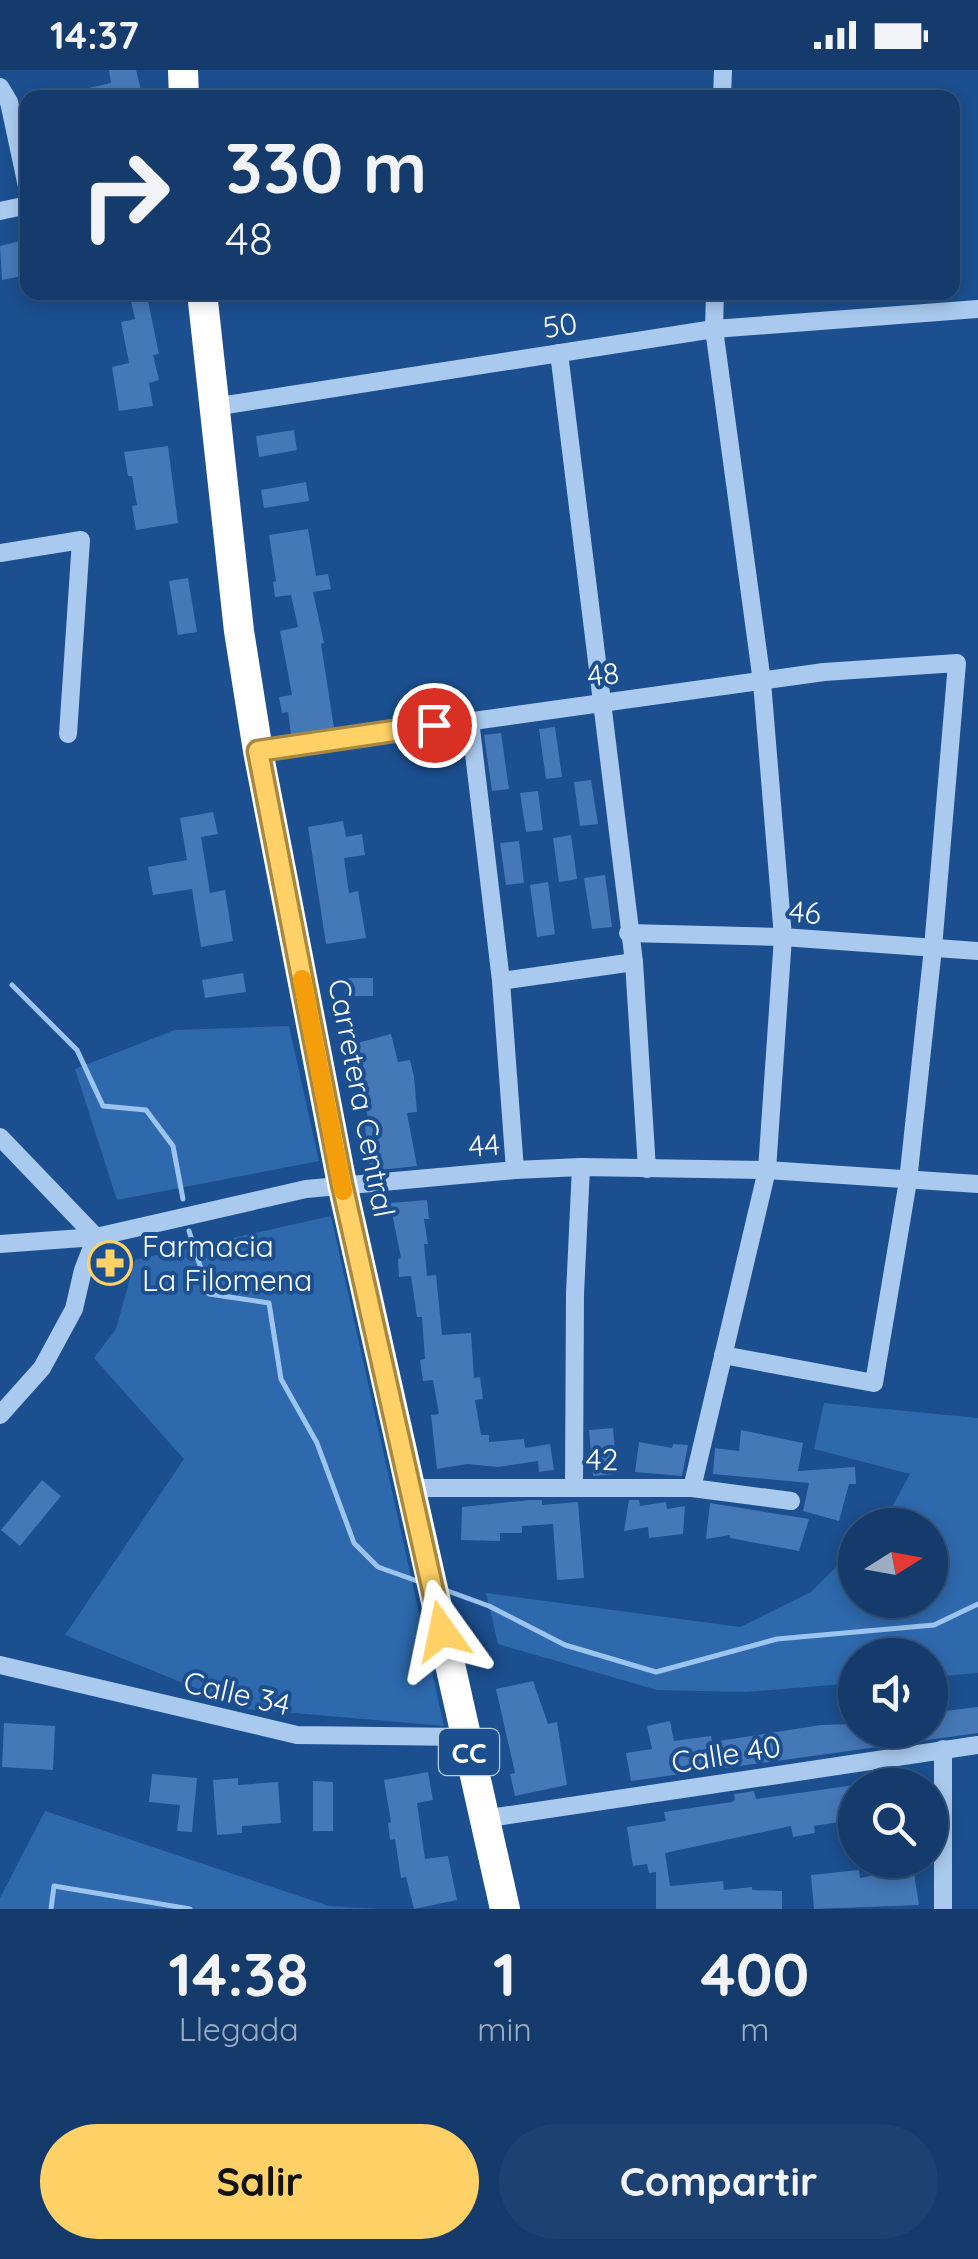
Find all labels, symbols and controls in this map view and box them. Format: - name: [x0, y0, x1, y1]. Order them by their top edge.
- text: 14:37: [50, 11, 139, 59]
- text: 330 m: [225, 123, 427, 211]
- icon: right: [60, 130, 190, 260]
- text: 48: [225, 210, 273, 266]
- street label: 50: [540, 304, 580, 346]
- street label: 48: [585, 653, 621, 695]
- pin: [392, 683, 477, 768]
- icon: arrive: [407, 698, 462, 753]
- street label: 46: [788, 892, 822, 932]
- street label: Carretera Central: [320, 976, 404, 1220]
- street label: 44: [467, 1125, 501, 1165]
- place label: Farmacia La Filomena: [142, 1227, 312, 1299]
- pharmacy icon: Farmacia La Filomena: [87, 1240, 133, 1286]
- street label: 42: [585, 1440, 619, 1478]
- north arrow: [838, 1508, 948, 1618]
- map controls: [838, 1508, 948, 1878]
- position arrow: [390, 1579, 494, 1683]
- button: sound: [838, 1638, 948, 1748]
- street label: Calle 34: [180, 1662, 294, 1724]
- street label: Calle 40: [669, 1727, 783, 1781]
- road number: CC: [439, 1729, 499, 1775]
- button: search: [838, 1768, 948, 1878]
- text: 14:38: [169, 1936, 309, 2011]
- text: 1: [493, 1936, 516, 2011]
- text: 400: [700, 1936, 809, 2011]
- text: Llegada: [179, 2009, 299, 2049]
- text: min: [477, 2009, 532, 2049]
- text: m: [740, 2009, 770, 2049]
- button: Salir: [40, 2124, 479, 2239]
- button: Compartir: [499, 2124, 938, 2239]

